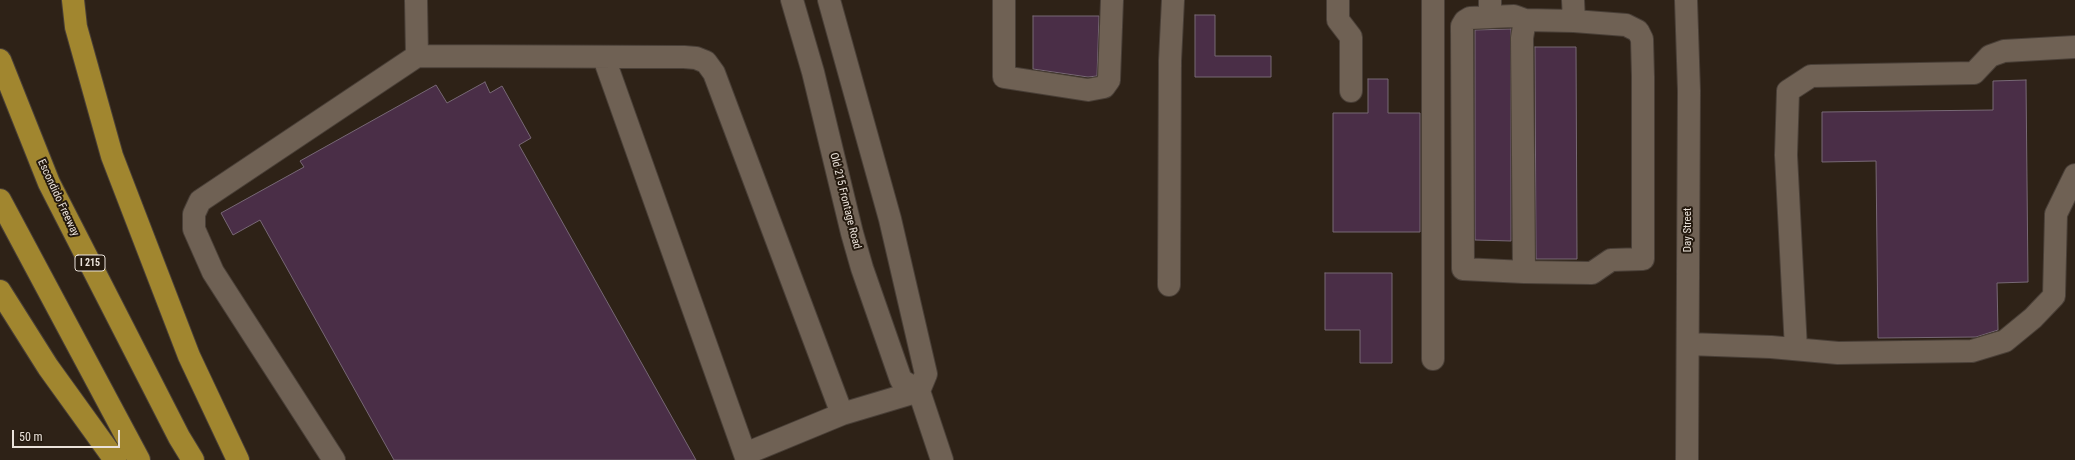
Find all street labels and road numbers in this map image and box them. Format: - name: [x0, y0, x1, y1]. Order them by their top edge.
- street label: Old 215 Frontage Road: [827, 151, 863, 251]
- street label: Escondido Freeway: [34, 157, 82, 239]
- street label: Day Street: [1681, 208, 1695, 252]
- road number: I 215: [75, 255, 105, 271]

